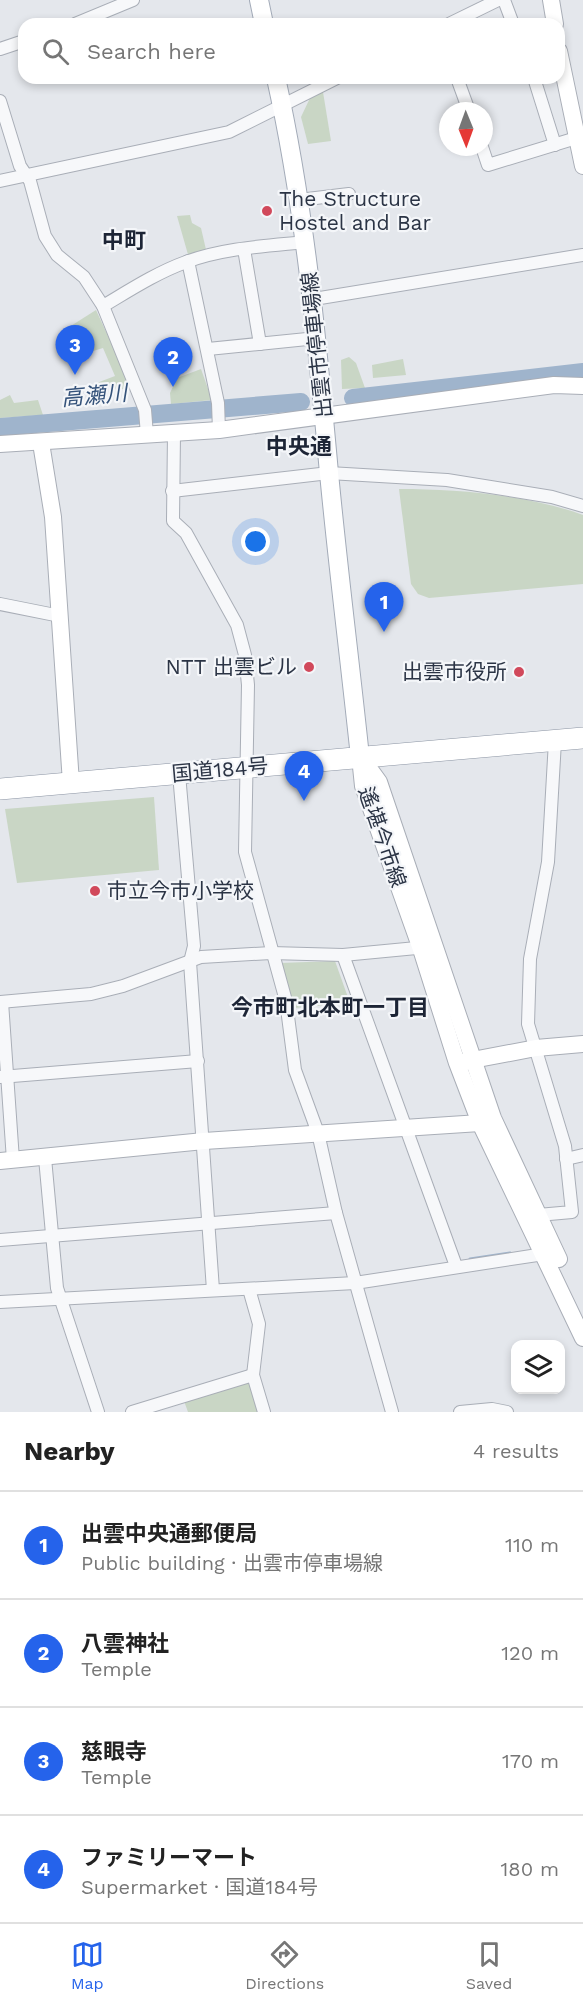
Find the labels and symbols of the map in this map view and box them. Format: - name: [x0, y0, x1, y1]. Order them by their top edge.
- north arrow: [439, 102, 493, 156]
- place label: The Structure Hostel and Bar: [279, 186, 431, 235]
- marker: The Structure Hostel and Bar: [260, 204, 274, 218]
- district label: 中町: [102, 228, 146, 253]
- street label: 出雲市停車場線: [296, 271, 337, 419]
- pin: 3: [56, 326, 94, 375]
- pin: 2: [154, 338, 192, 387]
- water label: 高瀬川: [60, 380, 130, 411]
- district label: 中央通: [266, 434, 332, 459]
- your location: [241, 527, 270, 556]
- pin: 1: [364, 582, 404, 632]
- place label: NTT 出雲ビル: [166, 654, 297, 679]
- place label: 出雲市役所: [402, 659, 507, 684]
- marker: NTT 出雲ビル: [302, 660, 316, 674]
- marker: 出雲市役所: [512, 665, 526, 679]
- pin: 4: [284, 752, 324, 801]
- street label: 国道184号: [171, 753, 269, 786]
- street label: 遙堪今市線: [354, 783, 411, 891]
- place label: 市立今市小学校: [107, 878, 254, 903]
- marker: 市立今市小学校: [88, 884, 102, 898]
- district label: 今市町北本町一丁目: [231, 995, 429, 1020]

